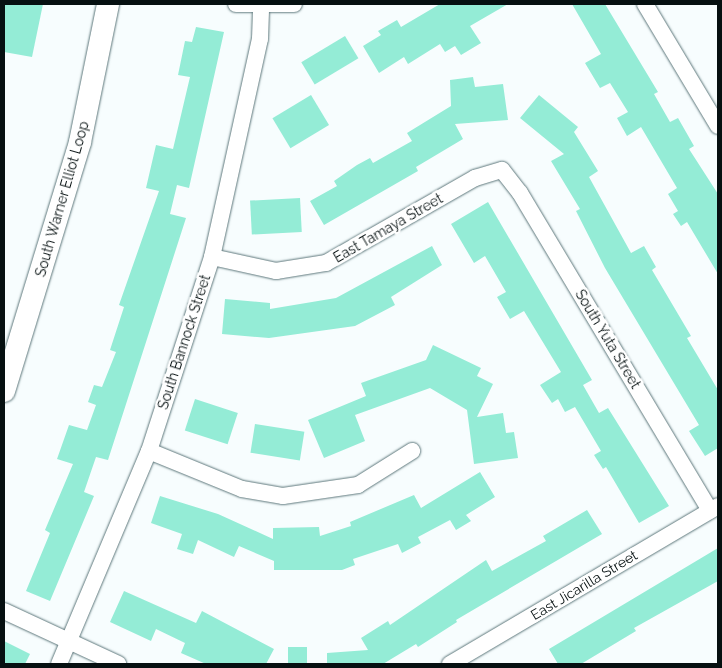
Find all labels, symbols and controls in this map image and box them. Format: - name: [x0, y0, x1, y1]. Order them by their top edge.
- street label: South Warner Elliot Loop: [32, 119, 92, 279]
- street label: East Tamaya Street: [330, 190, 446, 266]
- street label: South Bannock Street: [154, 273, 214, 411]
- street label: South Yuta Street: [572, 286, 644, 392]
- street label: East Jicarilla Street: [527, 546, 641, 624]

